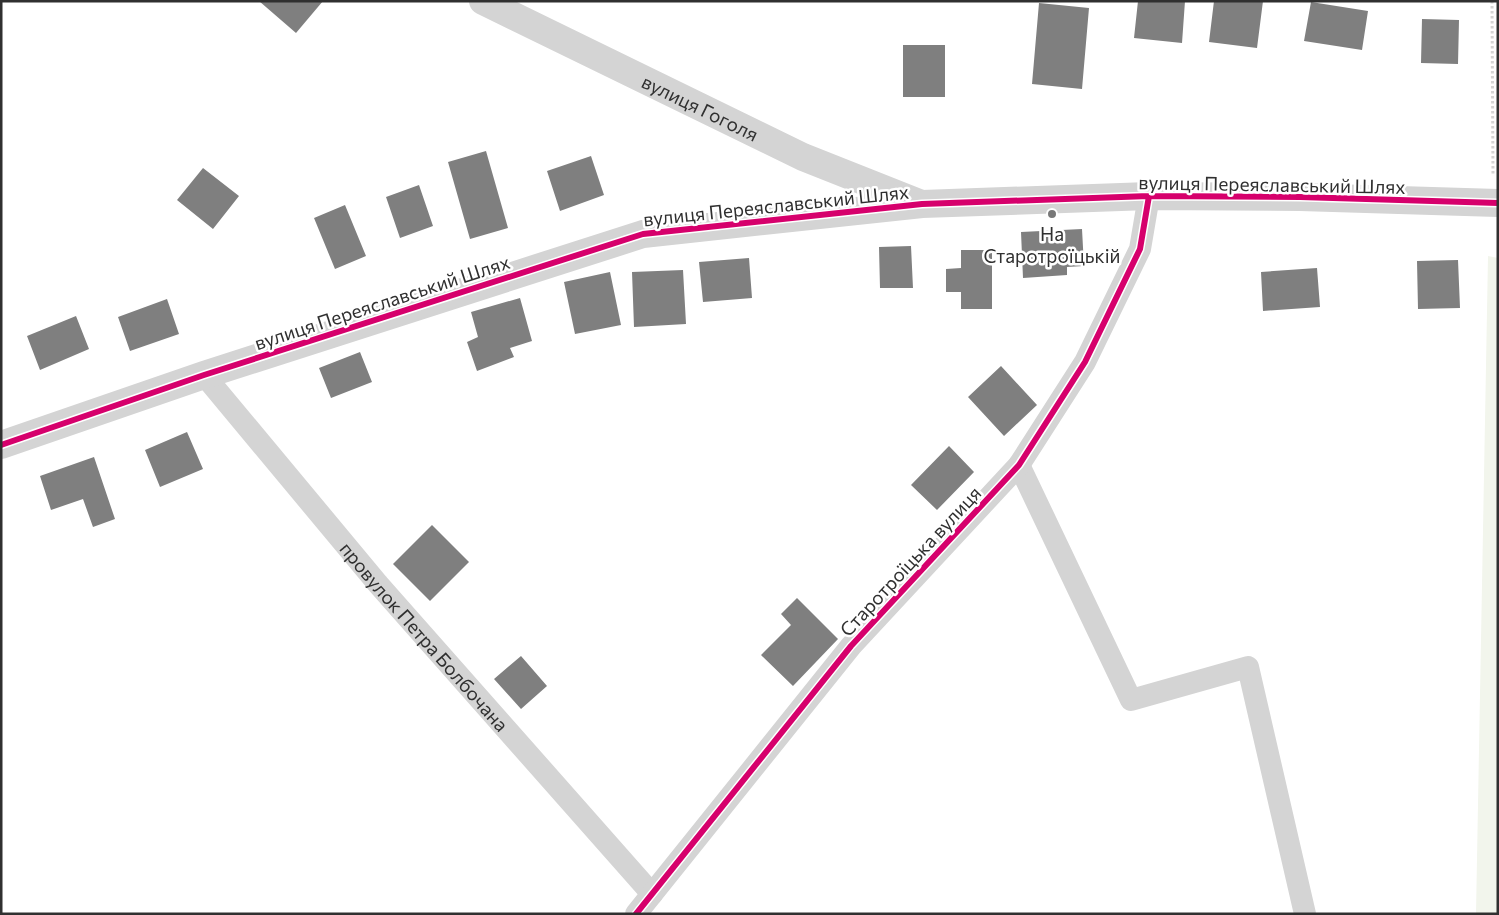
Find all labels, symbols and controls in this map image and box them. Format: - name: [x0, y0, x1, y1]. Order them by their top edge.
- street label: вулиця Гоголя: [638, 69, 763, 145]
- street label: вулиця Переяславський Шлях: [1138, 170, 1406, 198]
- street label: вулиця Переяславський Шлях: [642, 180, 910, 230]
- marker: На Старотроїцькій: [1046, 208, 1058, 220]
- place label: На Старотроїцькій: [984, 222, 1120, 267]
- street label: вулиця Переяславський Шлях: [251, 250, 513, 354]
- street label: Старотроїцька вулиця: [835, 481, 985, 641]
- street label: провулок Петра Болбочана: [336, 537, 514, 736]

